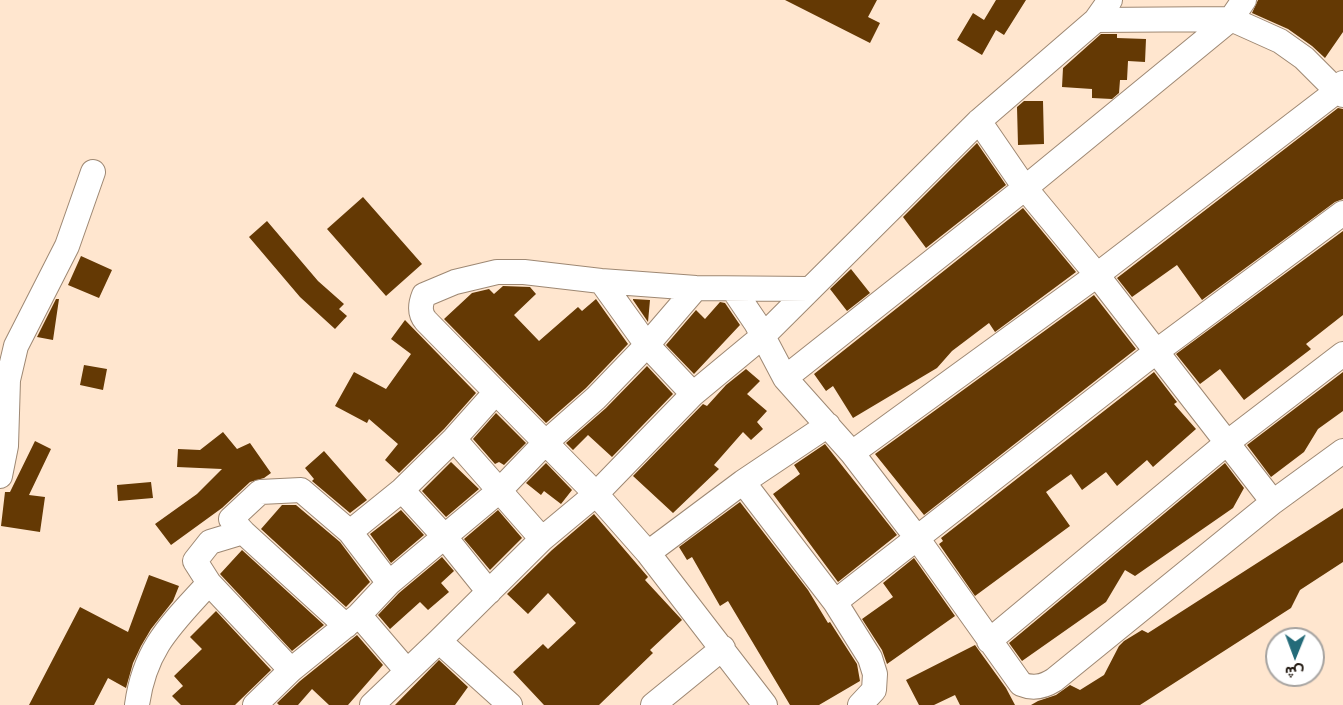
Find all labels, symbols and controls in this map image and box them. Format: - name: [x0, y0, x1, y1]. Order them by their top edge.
- north arrow: [1265, 627, 1325, 687]
- text: ش: [1285, 662, 1305, 684]

